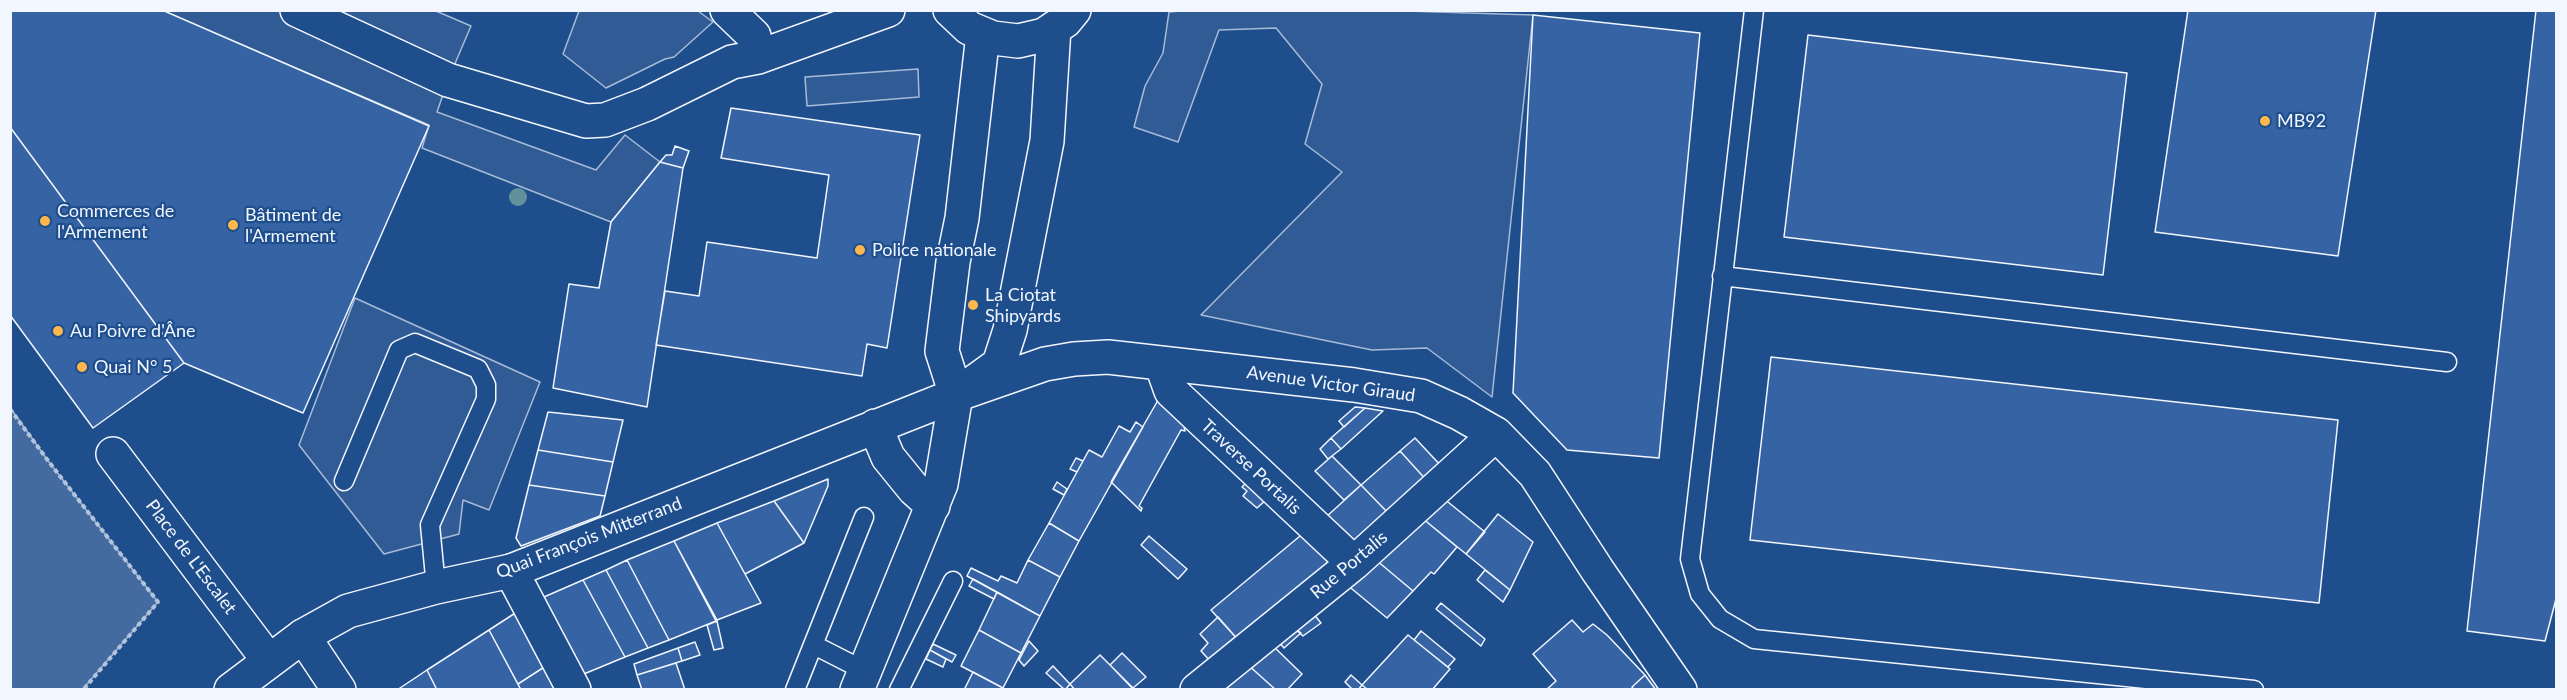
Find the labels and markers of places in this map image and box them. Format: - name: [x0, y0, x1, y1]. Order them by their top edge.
- place label: MB92: [2277, 110, 2326, 132]
- marker: MB92: [2258, 114, 2272, 128]
- place label: Commerces de l'Armement: [57, 200, 174, 242]
- place label: Bâtiment de l'Armement: [245, 204, 341, 246]
- marker: Commerces de l'Armement: [38, 214, 52, 228]
- marker: Bâtiment de l'Armement: [226, 218, 240, 232]
- place label: Police nationale: [872, 239, 997, 261]
- marker: Police nationale: [853, 243, 867, 257]
- place label: La Ciotat Shipyards: [985, 284, 1061, 326]
- marker: La Ciotat Shipyards: [966, 298, 980, 312]
- place label: Au Poivre d'Âne: [70, 320, 195, 342]
- marker: Au Poivre d'Âne: [51, 324, 65, 338]
- place label: Quai N° 5: [94, 356, 172, 378]
- marker: Quai N° 5: [75, 360, 89, 374]

